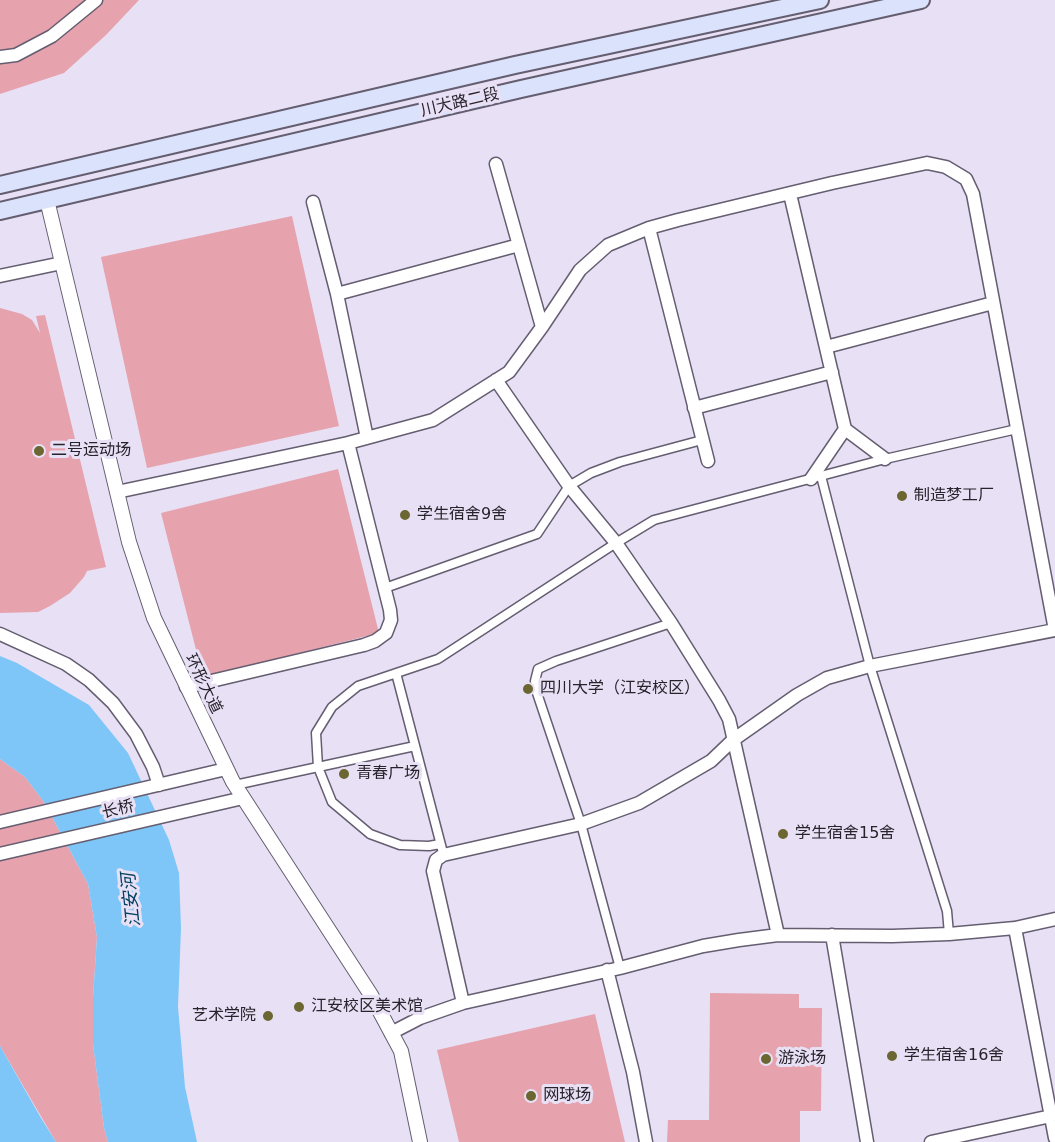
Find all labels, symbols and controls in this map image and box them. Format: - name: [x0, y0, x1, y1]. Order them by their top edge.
- street label: 川大路二段: [419, 85, 501, 121]
- place label: 二号运动场: [51, 441, 131, 461]
- marker: 二号运动场: [32, 444, 46, 458]
- place label: 制造梦工厂: [914, 486, 994, 506]
- marker: 制造梦工厂: [895, 489, 909, 503]
- place label: 学生宿舍9舍: [417, 505, 507, 525]
- marker: 学生宿舍9舍: [398, 508, 412, 522]
- street label: 环形大道: [180, 651, 226, 717]
- place label: 四川大学（江安校区）: [540, 679, 700, 699]
- marker: 四川大学（江安校区）: [521, 682, 535, 696]
- place label: 青春广场: [356, 764, 420, 784]
- marker: 青春广场: [337, 767, 351, 781]
- street label: 长桥: [100, 797, 136, 823]
- place label: 学生宿舍15舍: [795, 824, 895, 844]
- marker: 学生宿舍15舍: [776, 827, 790, 841]
- water label: 江安河: [118, 872, 146, 928]
- place label: 江安校区美术馆: [311, 997, 423, 1017]
- marker: 江安校区美术馆: [292, 1000, 306, 1014]
- place label: 艺术学院: [192, 1006, 256, 1026]
- marker: 艺术学院: [261, 1009, 275, 1023]
- place label: 学生宿舍16舍: [904, 1046, 1004, 1066]
- place label: 游泳场: [778, 1049, 826, 1069]
- marker: 学生宿舍16舍: [885, 1049, 899, 1063]
- marker: 游泳场: [759, 1052, 773, 1066]
- place label: 网球场: [543, 1086, 591, 1106]
- marker: 网球场: [524, 1089, 538, 1103]

